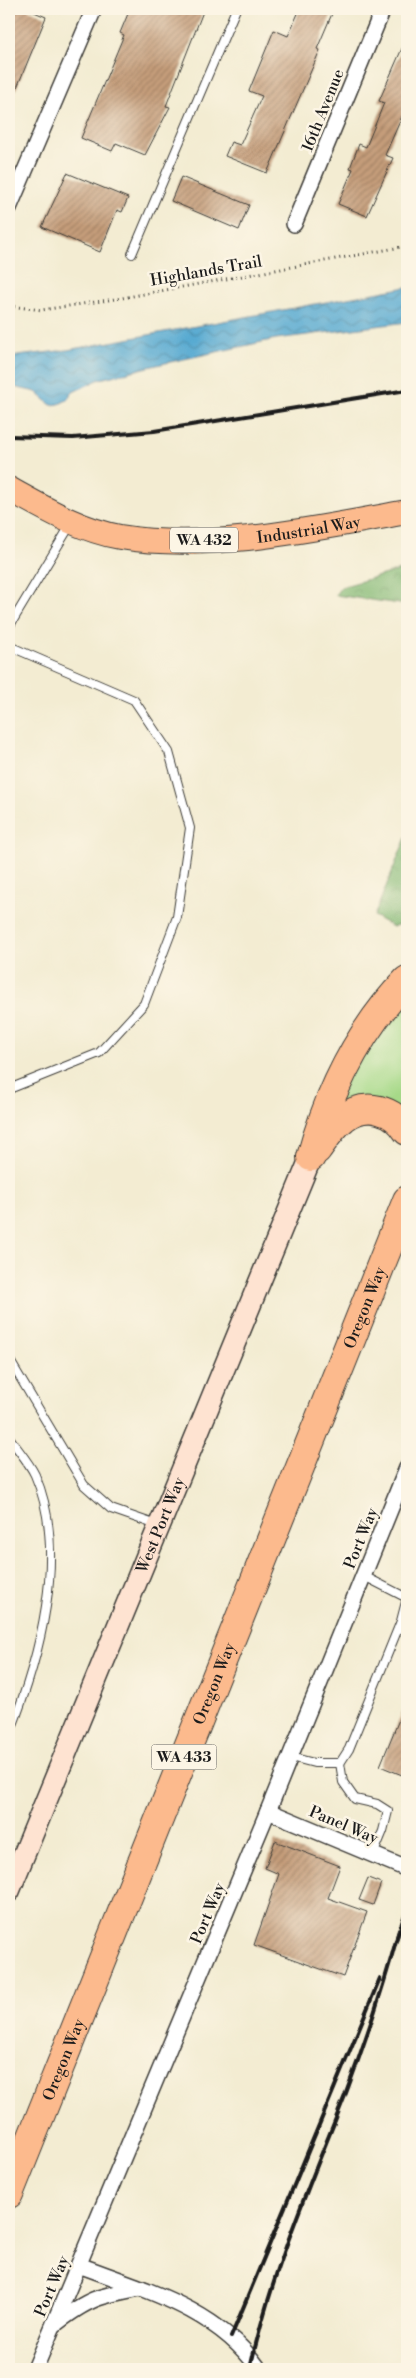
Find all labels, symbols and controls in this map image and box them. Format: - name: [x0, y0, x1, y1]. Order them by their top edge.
- street label: 16th Avenue: [297, 66, 349, 155]
- street label: Highlands Trail: [149, 251, 264, 291]
- street label: Industrial Way: [256, 512, 362, 548]
- road number: WA 432: [170, 528, 238, 552]
- street label: Oregon Way: [339, 1264, 390, 1352]
- street label: West Port Way: [132, 1474, 189, 1577]
- street label: Port Way: [340, 1505, 382, 1572]
- street label: Oregon Way: [189, 1640, 240, 1728]
- road number: WA 433: [152, 1744, 216, 1770]
- street label: Panel Way: [306, 1801, 381, 1848]
- street label: Port Way: [186, 1880, 230, 1947]
- street label: Oregon Way: [38, 2016, 89, 2104]
- street label: Port Way: [30, 2253, 74, 2320]

